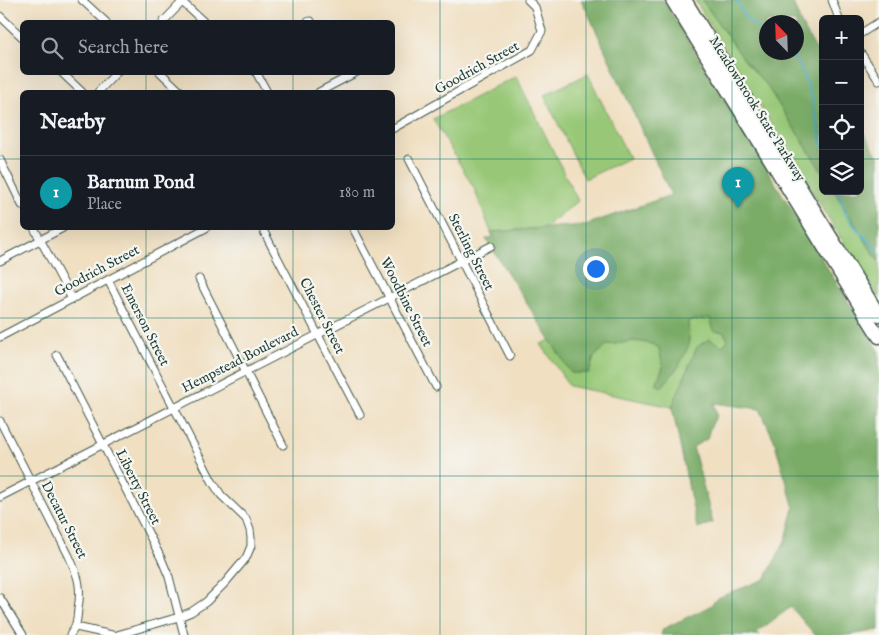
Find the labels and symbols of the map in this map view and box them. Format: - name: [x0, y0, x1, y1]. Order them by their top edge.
- north arrow: [759, 15, 804, 60]
- street label: Meadowbrook State Parkway: [705, 33, 809, 185]
- street label: Goodrich Street: [432, 37, 523, 99]
- pin: 1: [722, 167, 754, 208]
- street label: Sterling Street: [444, 210, 498, 294]
- street label: Goodrich Street: [51, 241, 143, 301]
- street label: Woodbine Street: [376, 254, 436, 350]
- your location: [583, 256, 609, 282]
- street label: Chester Street: [295, 275, 349, 357]
- street label: Emerson Street: [117, 281, 173, 369]
- street label: Hempstead Boulevard: [179, 323, 302, 397]
- street label: Liberty Street: [111, 446, 165, 528]
- street label: Decatur Street: [37, 478, 91, 562]

